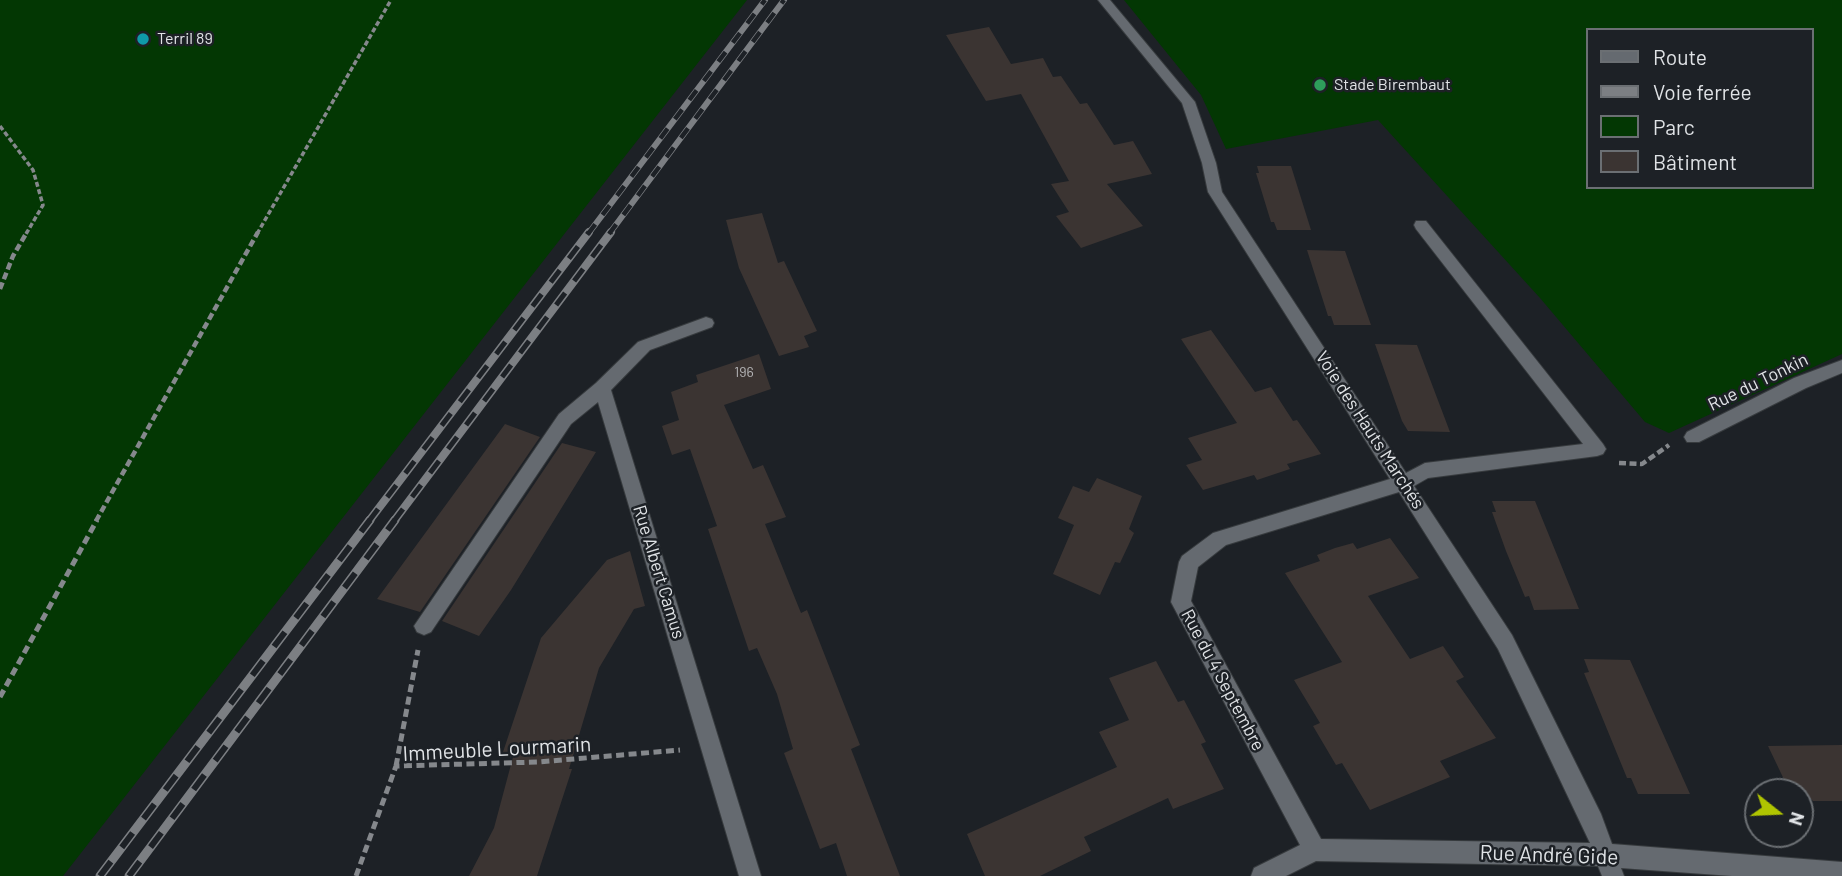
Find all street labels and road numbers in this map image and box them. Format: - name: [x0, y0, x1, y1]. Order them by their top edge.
- street label: Voie des Hauts Marchés: [1311, 347, 1429, 513]
- street label: Rue du Tonkin: [1704, 348, 1812, 416]
- street label: Rue Albert Camus: [628, 503, 690, 641]
- street label: Rue du 4 Septembre: [1177, 606, 1269, 754]
- street label: Immeuble Lourmarin: [402, 731, 592, 767]
- street label: Rue André Gide: [1479, 840, 1619, 870]

